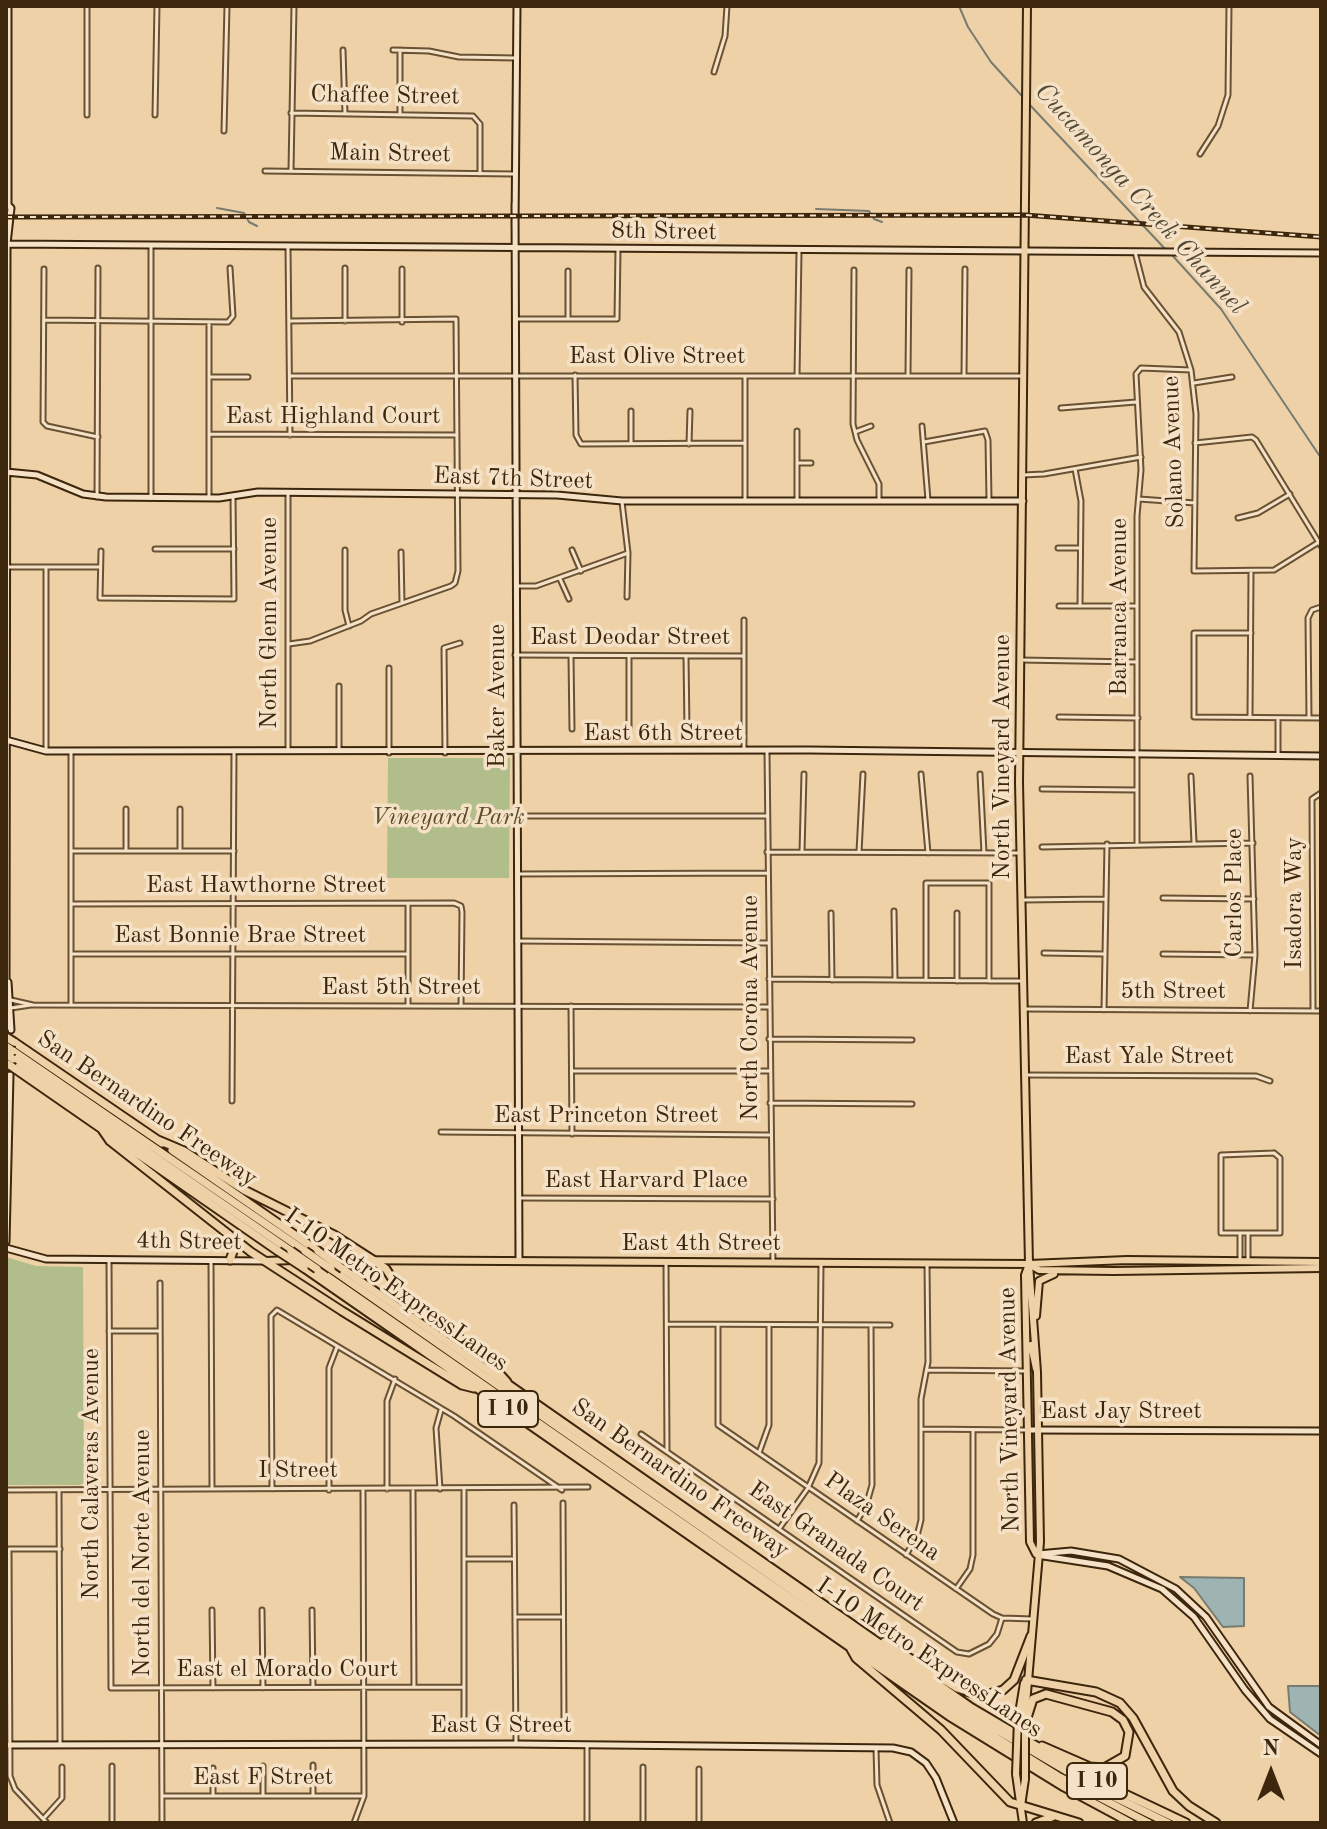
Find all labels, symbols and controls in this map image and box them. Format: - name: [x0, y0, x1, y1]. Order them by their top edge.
- water label: Cucamonga Creek Channel: [1028, 77, 1252, 321]
- street label: Chaffee Street: [310, 80, 460, 112]
- street label: Main Street: [329, 139, 451, 169]
- street label: 8th Street: [611, 217, 717, 247]
- street label: East Olive Street: [569, 343, 745, 371]
- street label: Solano Avenue: [1157, 375, 1191, 529]
- street label: East Highland Court: [226, 403, 440, 431]
- street label: East 7th Street: [433, 462, 593, 496]
- street label: North Glenn Avenue: [256, 517, 284, 729]
- street label: Barranca Avenue: [1106, 518, 1134, 696]
- street label: Baker Avenue: [484, 624, 512, 768]
- street label: East Deodar Street: [530, 624, 730, 652]
- street label: North Vineyard Avenue: [989, 634, 1017, 880]
- street label: East 6th Street: [583, 720, 743, 748]
- park label: Vineyard Park: [371, 804, 525, 832]
- street label: Carlos Place: [1221, 828, 1249, 958]
- street label: Isadora Way: [1281, 837, 1309, 969]
- street label: East Hawthorne Street: [146, 872, 386, 900]
- street label: North Corona Avenue: [737, 895, 765, 1121]
- street label: East Bonnie Brae Street: [114, 922, 366, 950]
- street label: East 5th Street: [321, 974, 481, 1002]
- street label: 5th Street: [1120, 978, 1226, 1006]
- street label: San Bernardino Freeway: [31, 1025, 263, 1193]
- street label: East Yale Street: [1064, 1043, 1234, 1071]
- street label: East Princeton Street: [494, 1102, 718, 1130]
- street label: East Harvard Place: [544, 1167, 748, 1195]
- street label: I-10 Metro ExpressLanes: [279, 1202, 513, 1378]
- street label: 4th Street: [136, 1227, 242, 1257]
- street label: East 4th Street: [621, 1230, 781, 1258]
- street label: North Vineyard Avenue: [993, 1287, 1027, 1533]
- street label: North Calaveras Avenue: [78, 1348, 106, 1600]
- road number: I 10: [478, 1391, 538, 1427]
- street label: San Bernardino Freeway: [566, 1393, 794, 1565]
- street label: East Jay Street: [1040, 1398, 1202, 1426]
- street label: North del Norte Avenue: [129, 1429, 157, 1677]
- street label: I Street: [258, 1457, 338, 1485]
- street label: Plaza Serena: [818, 1466, 946, 1568]
- street label: East Granada Court: [743, 1476, 929, 1618]
- street label: I-10 Metro ExpressLanes: [811, 1572, 1047, 1744]
- street label: East el Morado Court: [176, 1656, 398, 1684]
- street label: East G Street: [430, 1712, 572, 1740]
- north arrow: [1231, 1733, 1311, 1813]
- text: N: [1263, 1738, 1279, 1760]
- road number: I 10: [1067, 1763, 1127, 1799]
- street label: East F Street: [193, 1764, 333, 1792]

